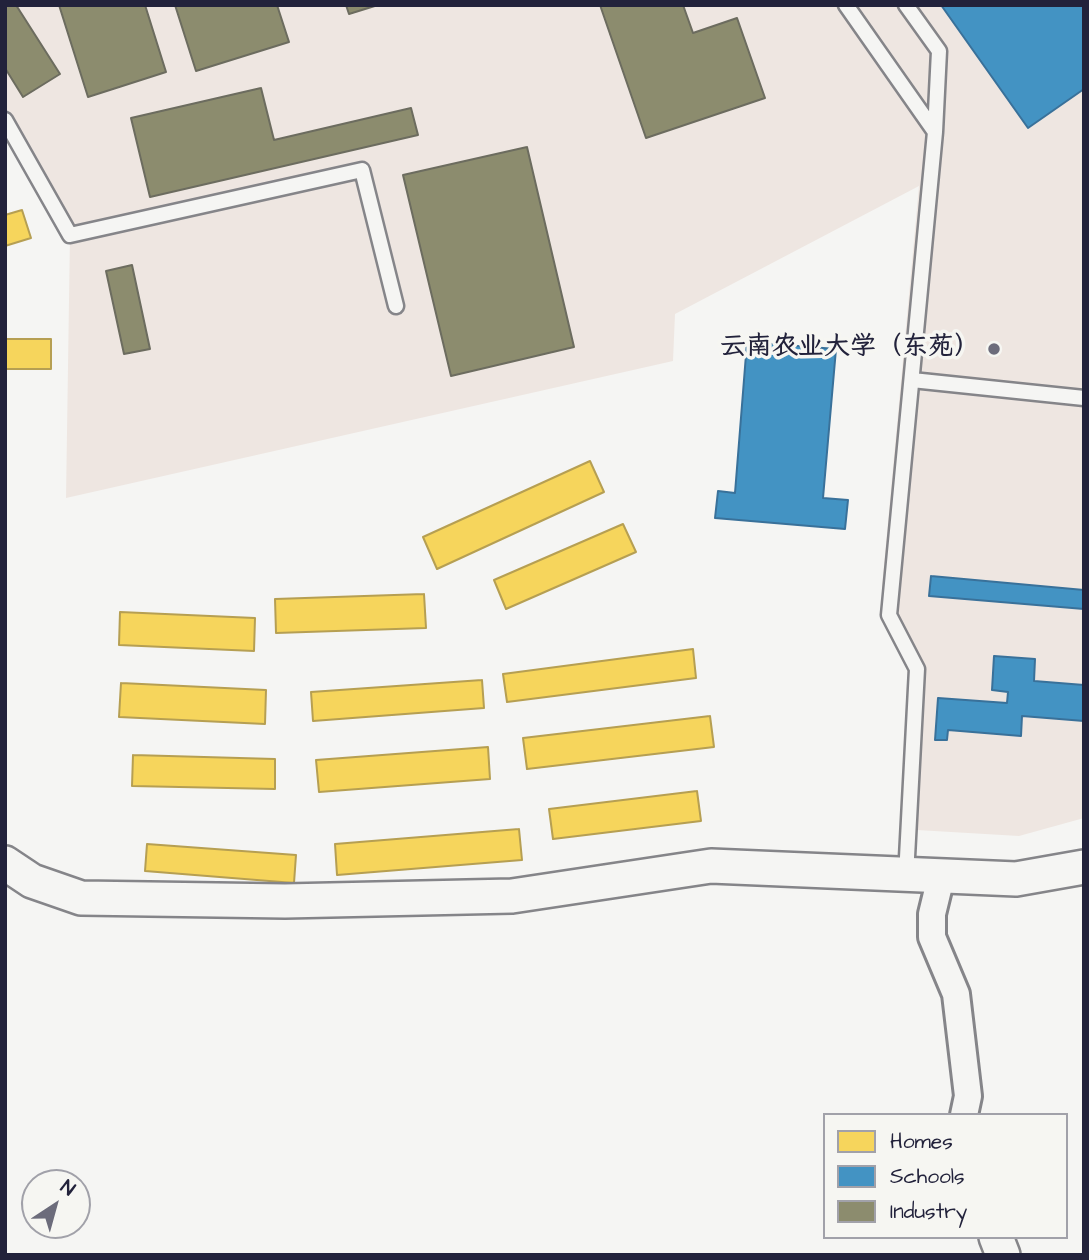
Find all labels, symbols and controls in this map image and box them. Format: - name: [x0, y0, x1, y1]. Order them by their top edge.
- place label: 云南农业大学（东苑）: [720, 333, 980, 365]
- marker: 云南农业大学（东苑）: [986, 341, 1002, 357]
- legend: [823, 1113, 1068, 1239]
- text: Homes: [890, 1127, 953, 1156]
- text: Schools: [890, 1162, 965, 1191]
- north arrow: [21, 1169, 91, 1239]
- text: N: [55, 1174, 80, 1203]
- text: Industry: [890, 1197, 967, 1226]

